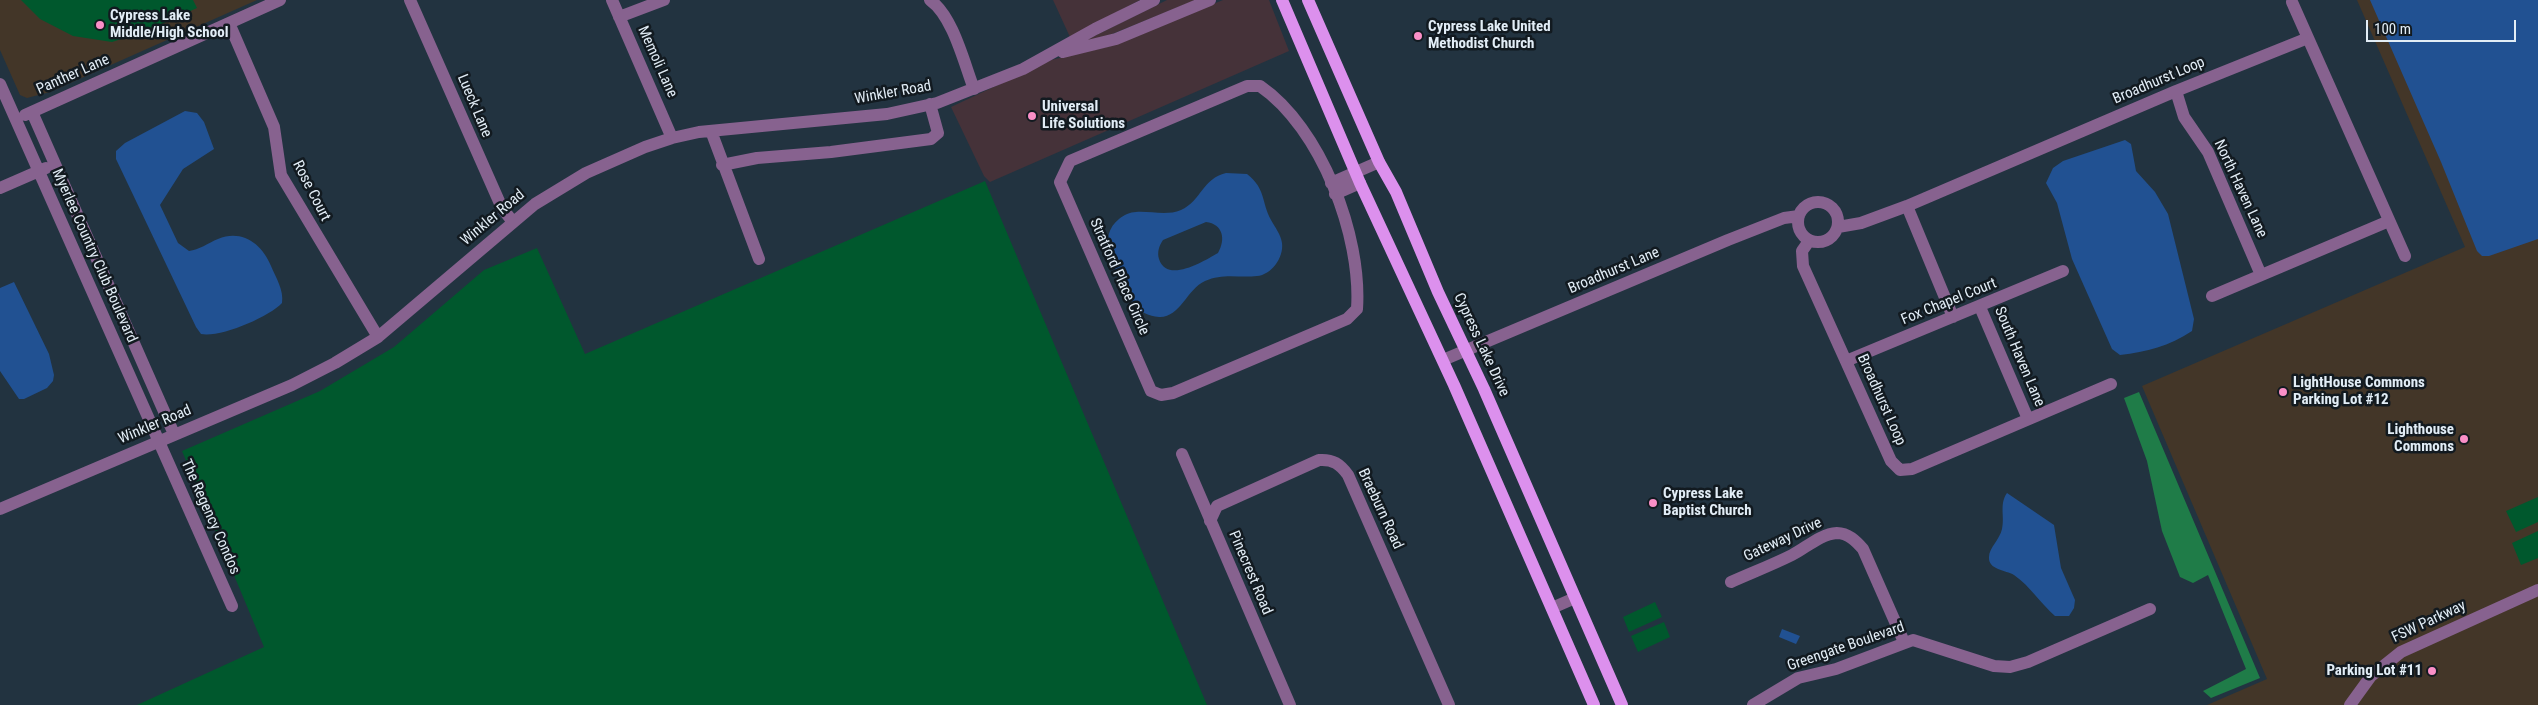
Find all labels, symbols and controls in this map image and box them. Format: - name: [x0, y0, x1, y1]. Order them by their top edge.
- place label: Cypress Lake Middle/High School: [110, 7, 228, 42]
- scale bar: [2368, 10, 2518, 42]
- place label: Cypress Lake United Methodist Church: [1428, 18, 1551, 53]
- marker: Cypress Lake Middle/High School: [94, 19, 106, 31]
- text: 100 m: [2374, 20, 2411, 38]
- street label: Memoli Lane: [633, 24, 681, 100]
- marker: Cypress Lake United Methodist Church: [1412, 30, 1424, 42]
- street label: Panther Lane: [34, 51, 112, 99]
- street label: Broadhurst Loop: [2110, 54, 2208, 108]
- street label: Lueck Lane: [453, 72, 495, 140]
- street label: Winkler Road: [853, 77, 933, 109]
- place label: Universal Life Solutions: [1042, 98, 1125, 133]
- marker: Universal Life Solutions: [1026, 110, 1038, 122]
- street label: North Haven Lane: [2209, 137, 2271, 241]
- street label: Rose Court: [288, 158, 334, 224]
- street label: Myerlee Country Club Boulevard: [48, 166, 140, 346]
- street label: Winkler Road: [458, 186, 528, 250]
- street label: Stratford Place Circle: [1085, 216, 1153, 338]
- street label: Broadhurst Lane: [1566, 244, 1662, 298]
- street label: Fox Chapel Court: [1899, 275, 1999, 329]
- street label: Cypress Lake Drive: [1449, 290, 1513, 400]
- street label: South Haven Lane: [1990, 304, 2048, 410]
- street label: Broadhurst Loop: [1853, 352, 1909, 448]
- place label: LightHouse Commons Parking Lot #12: [2293, 374, 2425, 409]
- marker: LightHouse Commons Parking Lot #12: [2277, 386, 2289, 398]
- street label: Winkler Road: [116, 402, 194, 448]
- place label: Lighthouse Commons: [2387, 421, 2454, 456]
- marker: Lighthouse Commons: [2458, 433, 2470, 445]
- street label: The Regency Condos: [177, 457, 243, 577]
- street label: Braeburn Road: [1354, 466, 1406, 552]
- place label: Cypress Lake Baptist Church: [1663, 485, 1752, 520]
- marker: Cypress Lake Baptist Church: [1647, 497, 1659, 509]
- street label: Gateway Drive: [1741, 514, 1825, 566]
- street label: Pinecrest Road: [1224, 528, 1276, 618]
- street label: FSW Parkway: [2389, 597, 2469, 647]
- street label: Greengate Boulevard: [1785, 618, 1907, 676]
- place label: Parking Lot #11: [2326, 662, 2422, 680]
- marker: Parking Lot #11: [2426, 665, 2438, 677]

